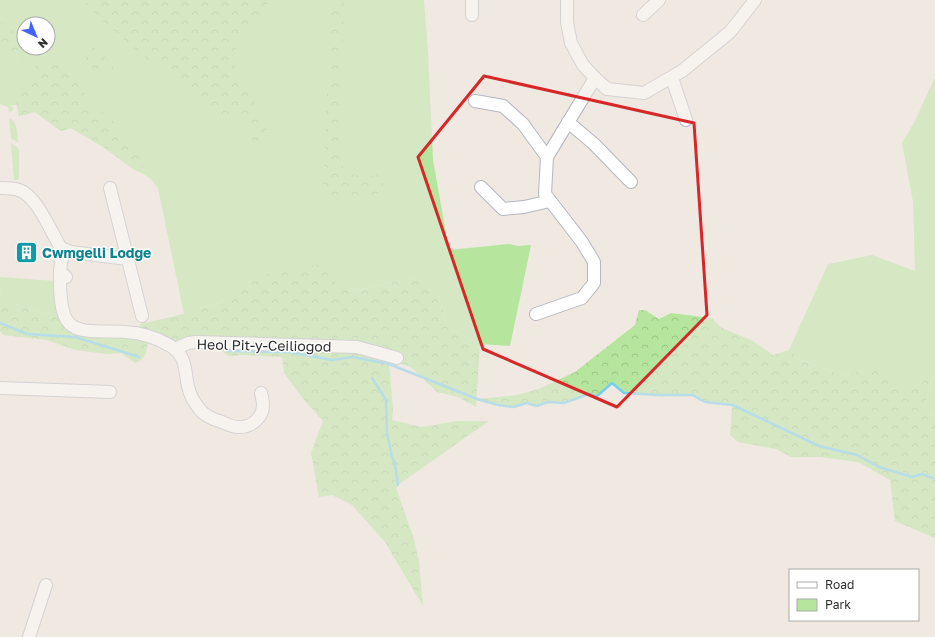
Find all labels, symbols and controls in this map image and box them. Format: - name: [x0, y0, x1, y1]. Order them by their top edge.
- north arrow: [16, 16, 56, 56]
- text: N: [36, 36, 51, 51]
- building icon: Cwmgelli Lodge: [13, 239, 39, 265]
- place label: Cwmgelli Lodge: [42, 244, 151, 261]
- street label: Heol Pit-y-Ceiliogod: [196, 335, 332, 355]
- legend: [789, 569, 919, 621]
- text: Road: [825, 577, 854, 592]
- text: Park: [825, 597, 851, 612]

